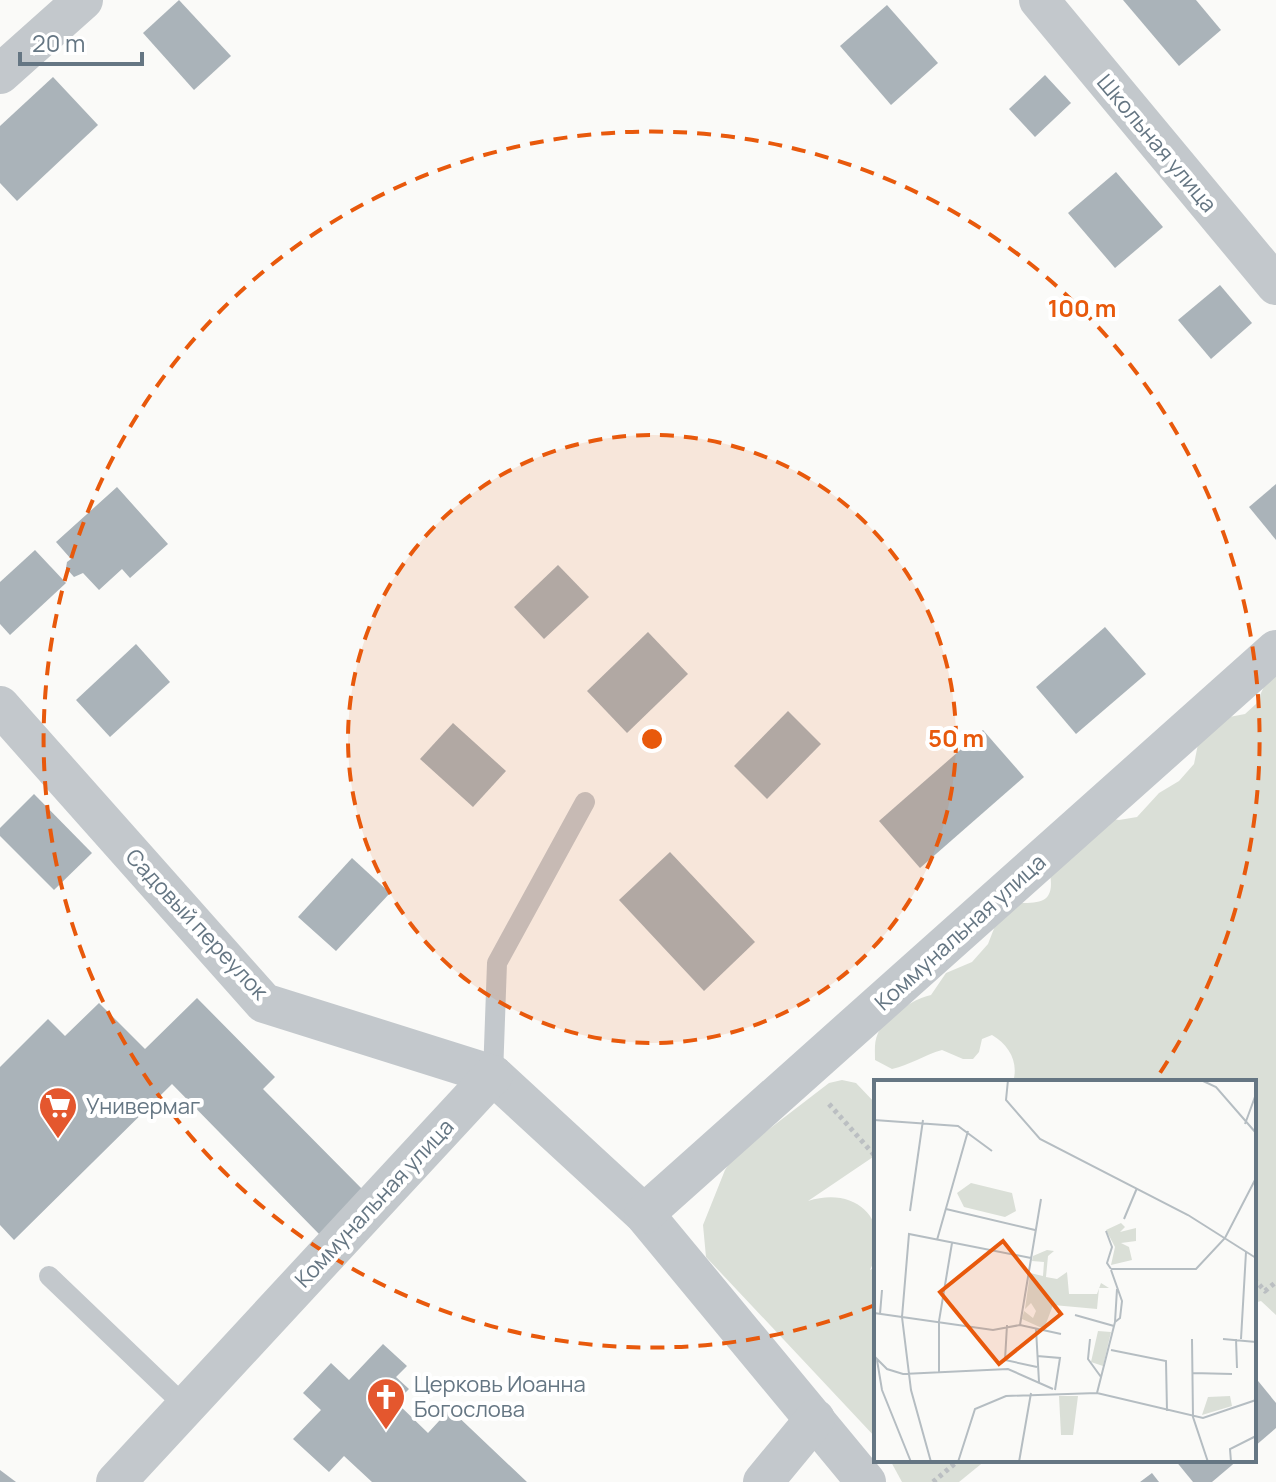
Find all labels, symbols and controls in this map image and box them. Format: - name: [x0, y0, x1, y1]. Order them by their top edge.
- scale bar: [20, 16, 142, 66]
- text: 20 m: [32, 26, 85, 59]
- street label: Школьная улица: [1090, 68, 1224, 218]
- text: 100 m: [1048, 291, 1116, 324]
- text: 50 m: [928, 721, 984, 754]
- centre of rings: [638, 725, 666, 753]
- street label: Садовый переулок: [119, 842, 276, 1007]
- street label: Коммунальная улица: [868, 847, 1052, 1017]
- inset map: [874, 1080, 1256, 1462]
- supermarket icon: Универмаг: [37, 1085, 79, 1140]
- place label: Универмаг: [86, 1091, 200, 1121]
- street label: Коммунальная улица: [288, 1112, 460, 1294]
- place label: Церковь Иоанна Богослова: [414, 1369, 586, 1424]
- church icon: Церковь Иоанна Богослова: [365, 1376, 407, 1431]

